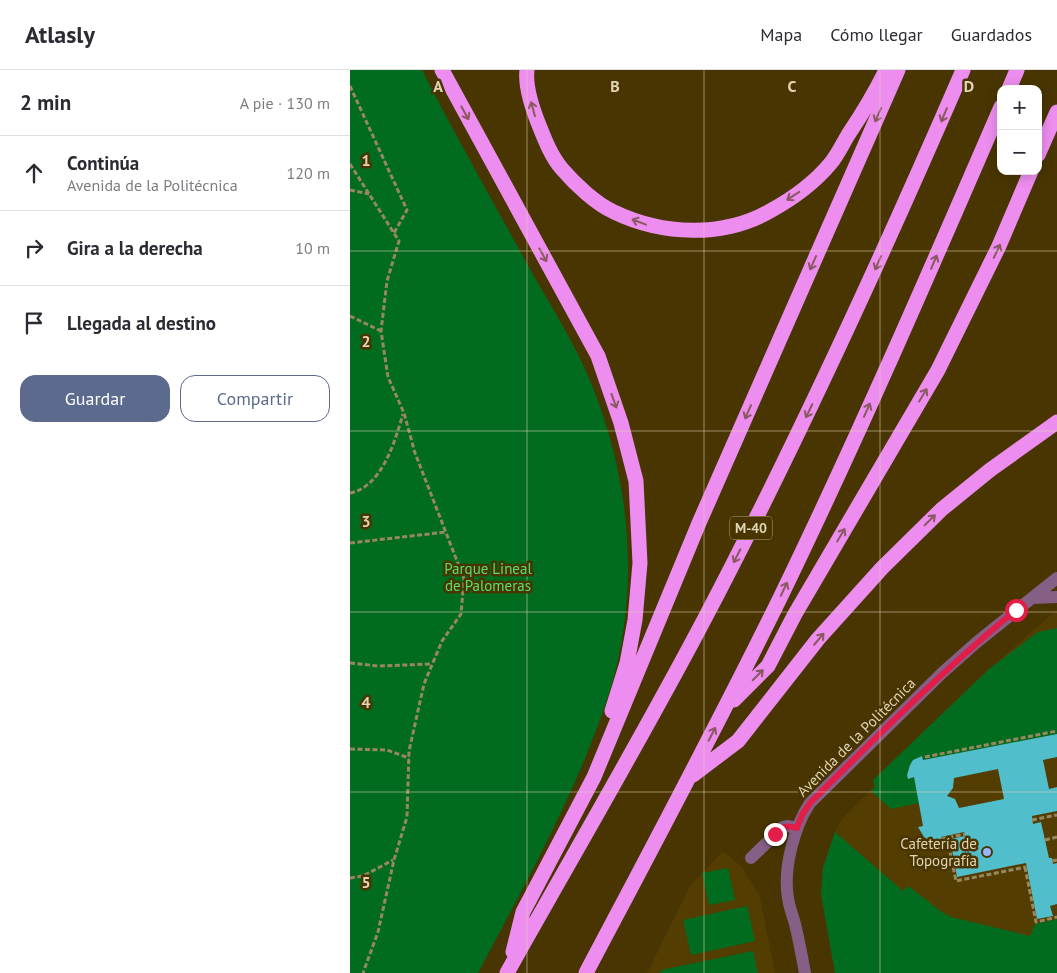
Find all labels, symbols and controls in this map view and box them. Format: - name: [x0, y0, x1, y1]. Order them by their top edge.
- text: Atlasly: [25, 19, 95, 50]
- text: Mapa: [760, 23, 802, 46]
- text: Cómo llegar: [830, 23, 923, 46]
- text: Guardados: [951, 23, 1032, 46]
- text: A: [433, 76, 443, 96]
- text: B: [610, 76, 620, 96]
- text: C: [788, 76, 797, 96]
- text: D: [964, 76, 974, 96]
- map controls: [997, 85, 1042, 175]
- button: +: [997, 85, 1042, 130]
- text: 2 min: [20, 89, 71, 116]
- text: A pie · 130 m: [240, 93, 330, 113]
- one-way arrow: [528, 101, 538, 117]
- one-way arrow: [460, 105, 470, 120]
- one-way arrow: [873, 107, 883, 122]
- one-way arrow: [938, 107, 948, 122]
- button: −: [997, 130, 1042, 175]
- text: 1: [361, 150, 371, 170]
- text: Continúa: [67, 151, 139, 175]
- icon: ahead: [20, 159, 48, 187]
- text: 120 m: [287, 163, 330, 183]
- text: Avenida de la Politécnica: [67, 175, 238, 195]
- one-way arrow: [787, 192, 801, 202]
- one-way arrow: [632, 217, 647, 226]
- icon: right: [20, 234, 48, 262]
- text: Gira a la derecha: [67, 236, 203, 260]
- text: 10 m: [295, 238, 330, 258]
- one-way arrow: [993, 244, 1002, 259]
- one-way arrow: [538, 248, 548, 263]
- one-way arrow: [808, 255, 818, 270]
- one-way arrow: [930, 255, 940, 270]
- one-way arrow: [873, 256, 883, 271]
- icon: arrive: [20, 309, 48, 337]
- text: Llegada al destino: [67, 311, 216, 335]
- text: 2: [361, 331, 371, 351]
- button: Guardar: [20, 375, 170, 422]
- button: Compartir: [180, 375, 330, 422]
- one-way arrow: [919, 389, 929, 403]
- one-way arrow: [610, 393, 619, 408]
- one-way arrow: [804, 403, 814, 418]
- one-way arrow: [863, 403, 873, 418]
- one-way arrow: [742, 404, 752, 419]
- text: 3: [361, 511, 371, 531]
- one-way arrow: [924, 515, 936, 527]
- road number: M-40: [730, 516, 772, 539]
- one-way arrow: [836, 529, 846, 543]
- one-way arrow: [732, 548, 741, 563]
- park label: Parque Lineal de Palomeras: [444, 559, 532, 595]
- one-way arrow: [780, 582, 789, 597]
- route start: [1005, 599, 1028, 622]
- one-way arrow: [813, 632, 825, 645]
- one-way arrow: [752, 669, 765, 681]
- street label: Avenida de la Politécnica: [793, 674, 919, 800]
- text: 4: [361, 692, 371, 712]
- one-way arrow: [707, 727, 717, 742]
- route end: [764, 823, 787, 846]
- place label: Cafetería de Topografía: [900, 834, 977, 870]
- marker: Cafetería de Topografía: [981, 846, 993, 858]
- text: 5: [361, 872, 371, 892]

